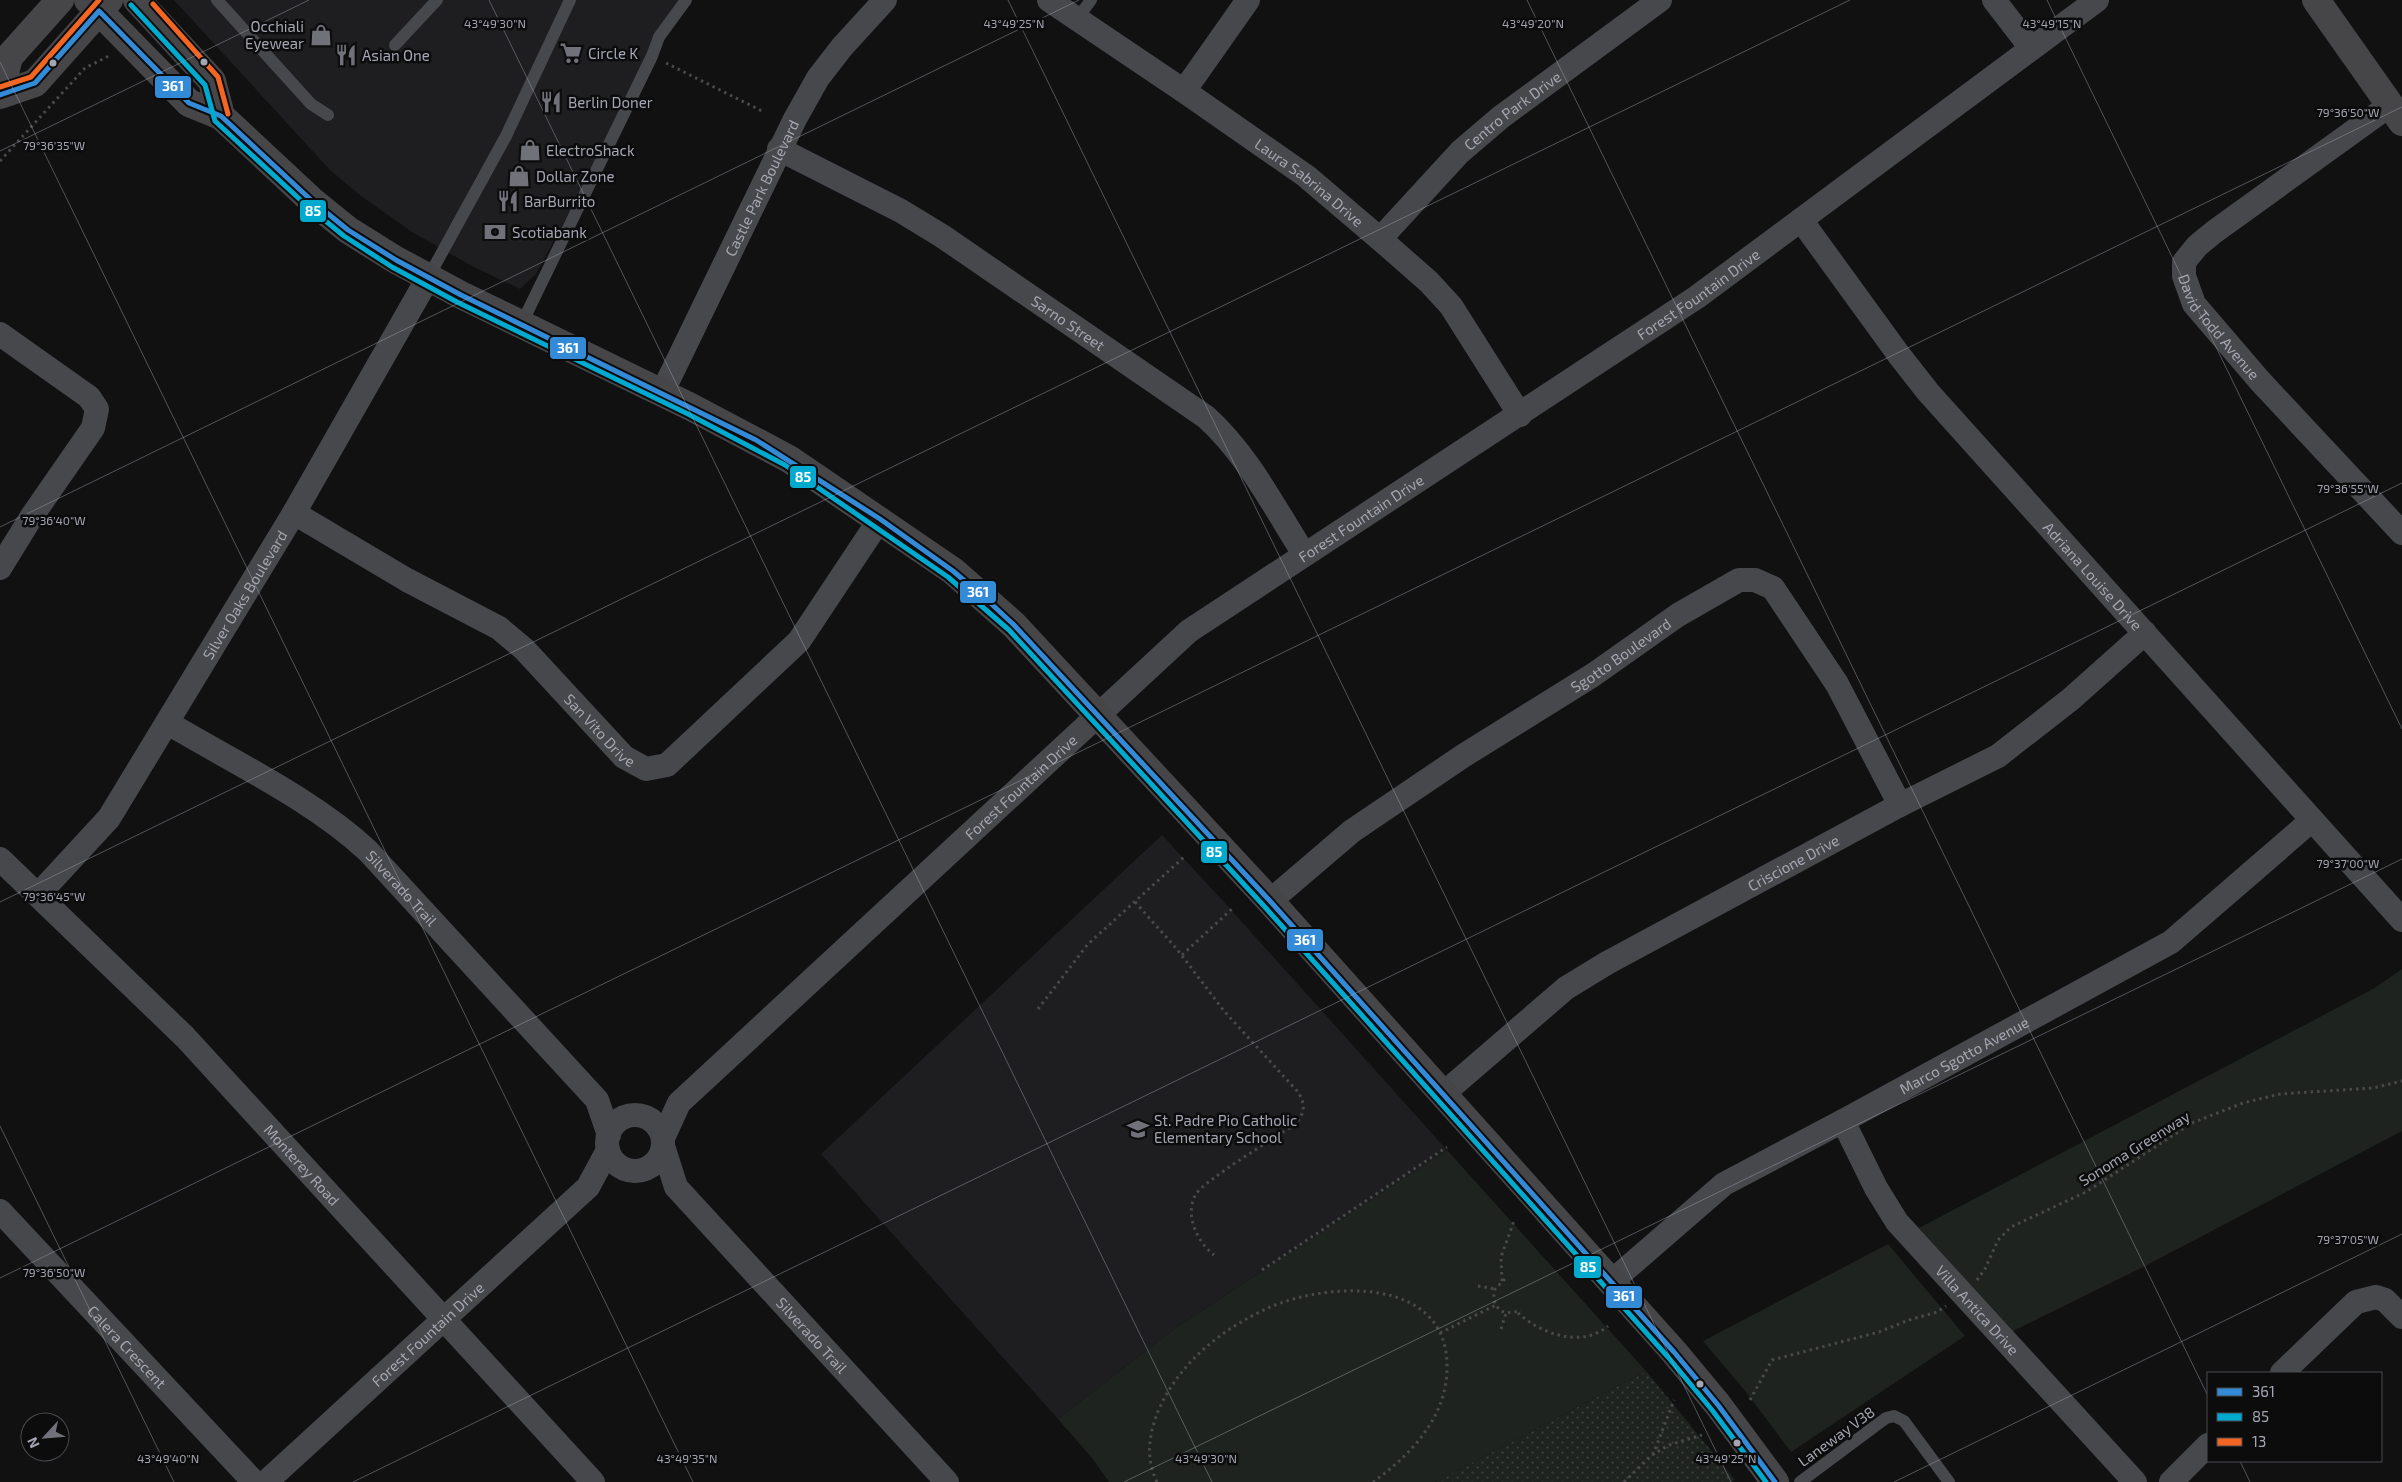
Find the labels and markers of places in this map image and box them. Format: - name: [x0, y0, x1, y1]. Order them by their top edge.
- place label: Occhiali Eyewear: [245, 17, 304, 52]
- shop icon: Occhiali Eyewear: [308, 22, 334, 48]
- supermarket icon: Circle K: [558, 40, 584, 66]
- restaurant icon: Asian One: [333, 42, 359, 68]
- place label: Circle K: [588, 44, 638, 62]
- place label: Asian One: [362, 46, 430, 64]
- unlabelled marker: [199, 57, 209, 67]
- unlabelled marker: [48, 58, 58, 68]
- restaurant icon: Berlin Doner: [538, 89, 564, 115]
- place label: Berlin Doner: [568, 93, 653, 111]
- shop icon: ElectroShack: [517, 137, 543, 163]
- place label: ElectroShack: [546, 141, 635, 159]
- shop icon: Dollar Zone: [506, 163, 532, 189]
- place label: Dollar Zone: [536, 167, 614, 185]
- restaurant icon: BarBurrito: [495, 188, 521, 214]
- place label: BarBurrito: [524, 192, 595, 210]
- bank icon: Scotiabank: [482, 219, 508, 245]
- place label: Scotiabank: [512, 223, 587, 241]
- place label: St. Padre Pio Catholic Elementary School: [1154, 1111, 1297, 1146]
- school or university icon: St. Padre Pio Catholic Elementary School: [1125, 1116, 1151, 1142]
- unlabelled marker: [1695, 1379, 1705, 1389]
- unlabelled marker: [1732, 1438, 1742, 1448]

